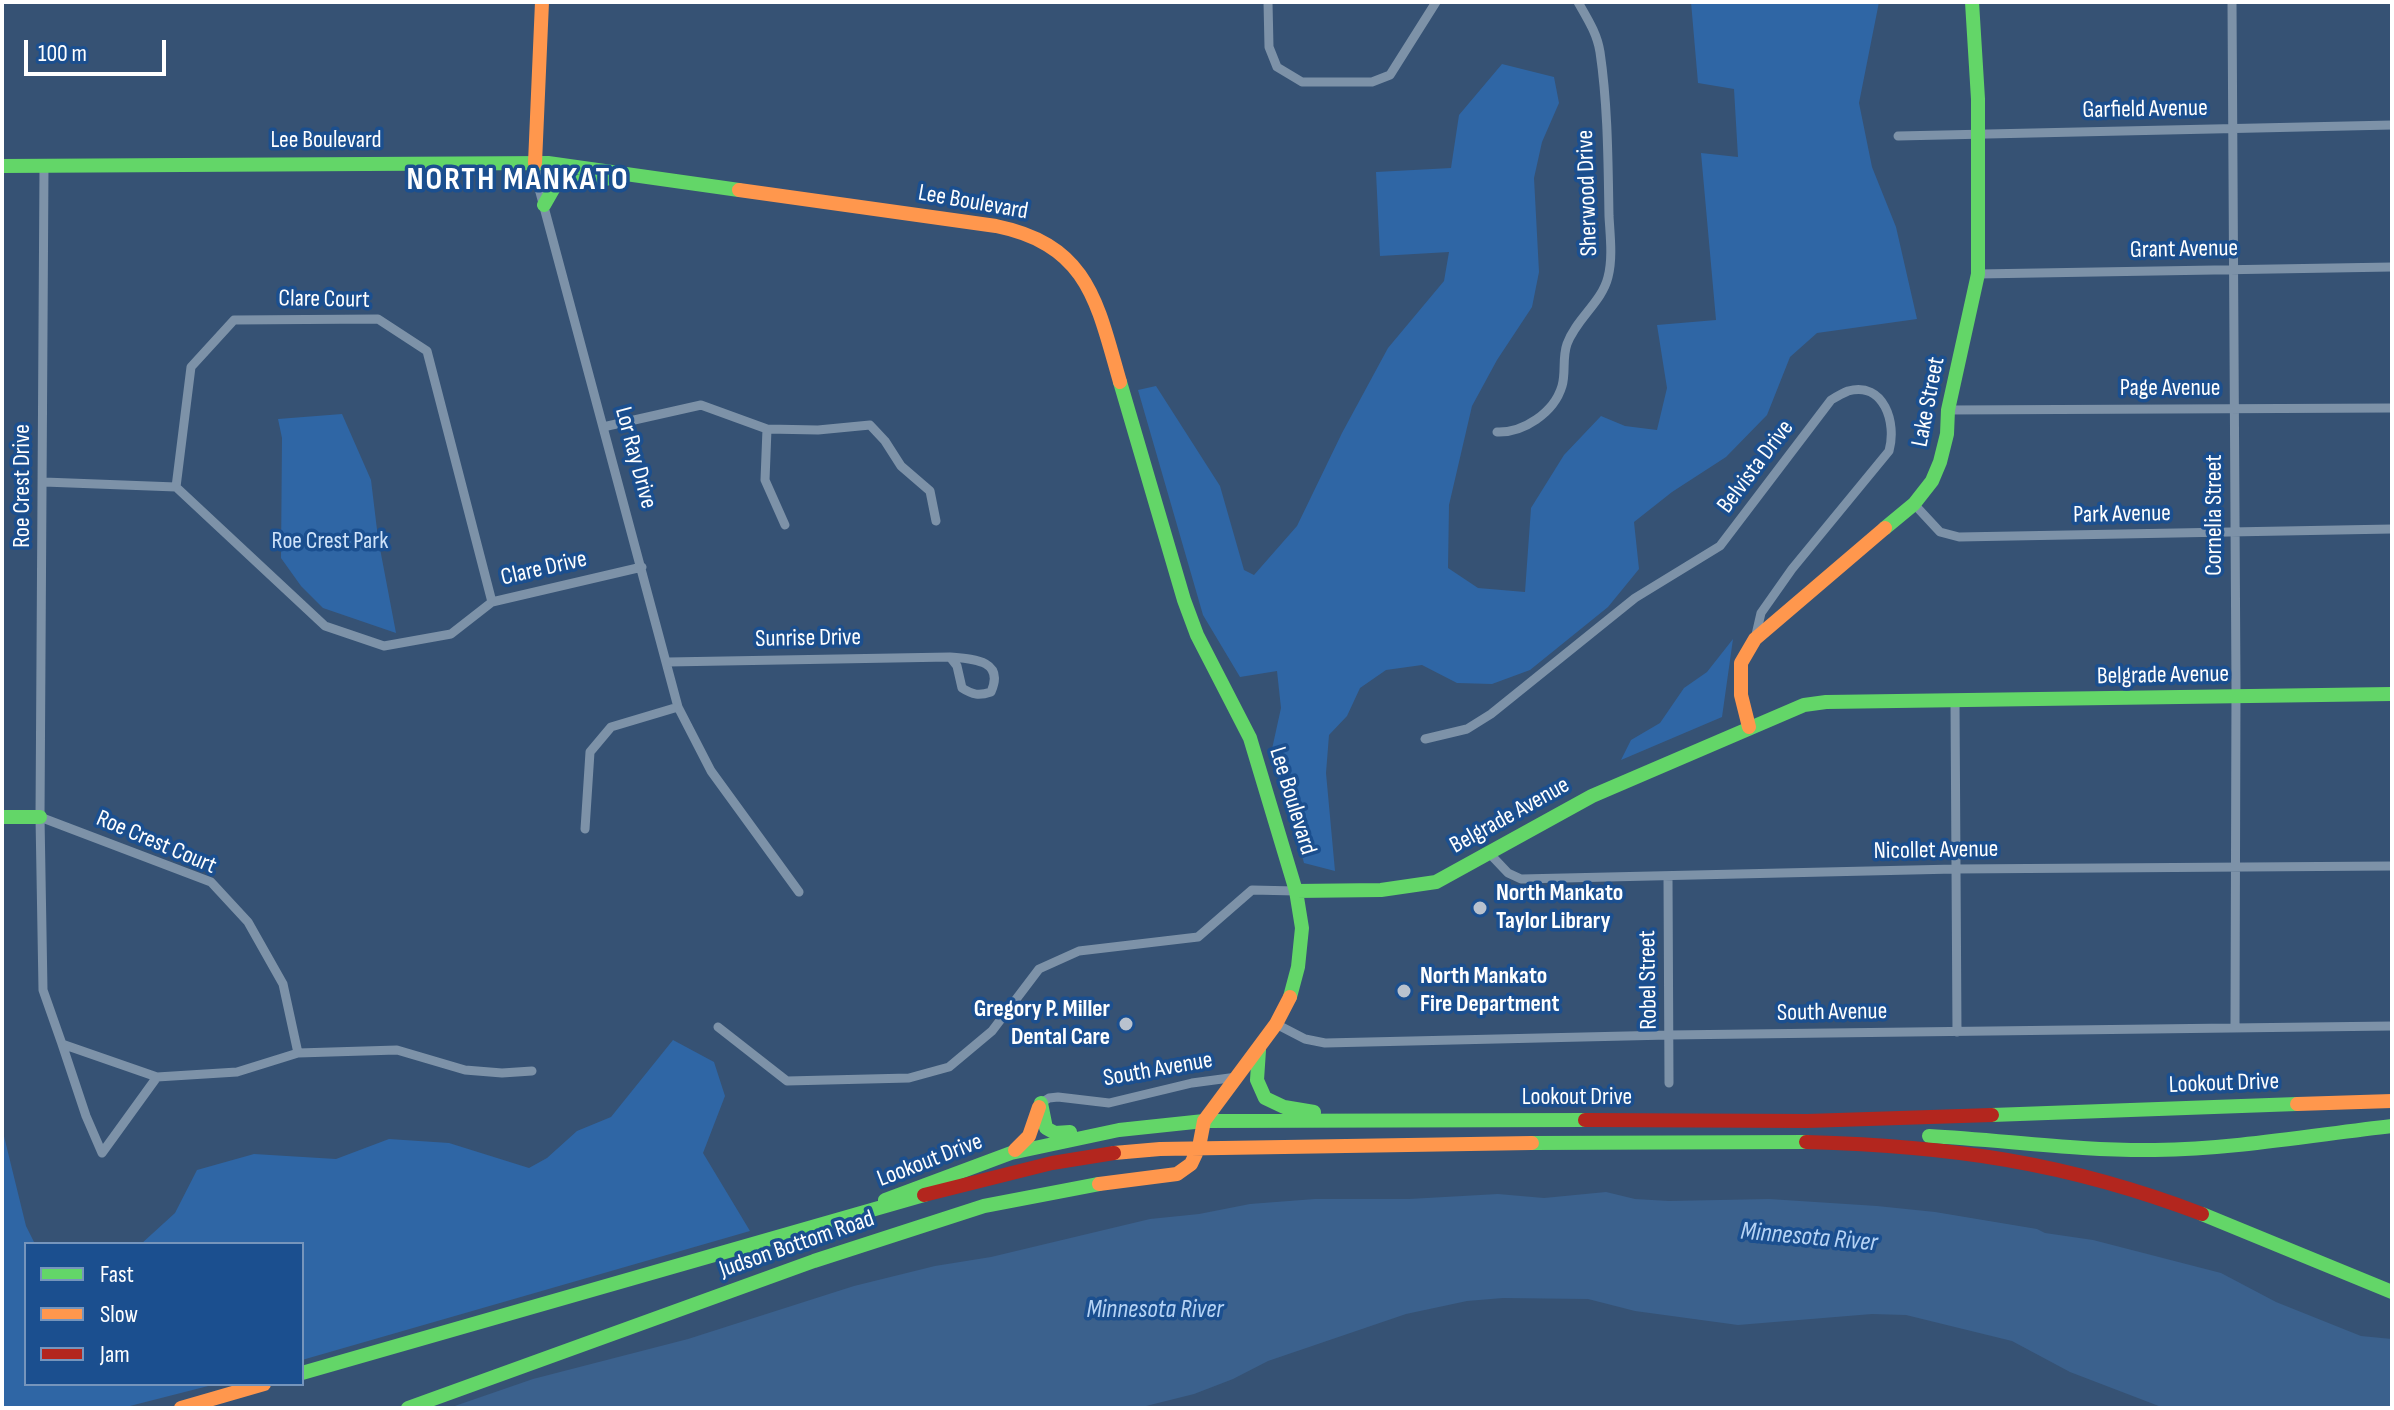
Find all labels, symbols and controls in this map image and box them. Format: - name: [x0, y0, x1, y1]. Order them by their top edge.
- scale bar: [28, 24, 170, 74]
- text: 100 m: [38, 39, 87, 68]
- street label: Garfield Avenue: [2082, 95, 2208, 125]
- street label: Lee Boulevard: [270, 127, 382, 155]
- street label: Sherwood Drive: [1571, 129, 1605, 257]
- district label: NORTH MANKATO: [406, 162, 630, 200]
- street label: Lee Boulevard: [916, 179, 1030, 227]
- street label: Grant Avenue: [2130, 235, 2238, 265]
- street label: Clare Court: [278, 285, 370, 315]
- street label: Lake Street: [1906, 355, 1952, 449]
- street label: Page Avenue: [2120, 375, 2220, 403]
- street label: Lor Ray Drive: [608, 404, 662, 512]
- street label: Belvista Drive: [1712, 415, 1800, 519]
- street label: Roe Crest Drive: [9, 424, 37, 548]
- street label: Cornelia Street: [2201, 454, 2229, 576]
- street label: Park Avenue: [2073, 500, 2171, 530]
- park label: Roe Crest Park: [272, 528, 388, 556]
- street label: Clare Drive: [498, 545, 590, 593]
- street label: Sunrise Drive: [755, 624, 861, 654]
- street label: Belgrade Avenue: [2097, 660, 2229, 692]
- street label: Lee Boulevard: [1262, 744, 1322, 858]
- street label: Belgrade Avenue: [1445, 771, 1575, 861]
- street label: Roe Crest Court: [92, 805, 220, 881]
- street label: Nicollet Avenue: [1874, 836, 1998, 866]
- place label: North Mankato Taylor Library: [1496, 880, 1623, 936]
- marker: North Mankato Taylor Library: [1471, 899, 1489, 917]
- street label: Robel Street: [1634, 930, 1664, 1030]
- place label: North Mankato Fire Department: [1420, 963, 1560, 1019]
- marker: North Mankato Fire Department: [1395, 982, 1413, 1000]
- place label: Gregory P. Miller Dental Care: [974, 996, 1110, 1052]
- street label: South Avenue: [1777, 998, 1887, 1028]
- marker: Gregory P. Miller Dental Care: [1117, 1015, 1135, 1033]
- street label: South Avenue: [1101, 1046, 1215, 1094]
- street label: Lookout Drive: [2168, 1068, 2280, 1100]
- street label: Lookout Drive: [1522, 1084, 1632, 1112]
- street label: Lookout Drive: [873, 1128, 987, 1194]
- street label: Judson Bottom Road: [716, 1205, 878, 1285]
- water label: Minnesota River: [1739, 1216, 1879, 1260]
- legend: [24, 1242, 304, 1386]
- text: Fast: [100, 1260, 134, 1289]
- water label: Minnesota River: [1086, 1294, 1224, 1326]
- text: Slow: [100, 1300, 138, 1329]
- text: Jam: [100, 1340, 130, 1369]

